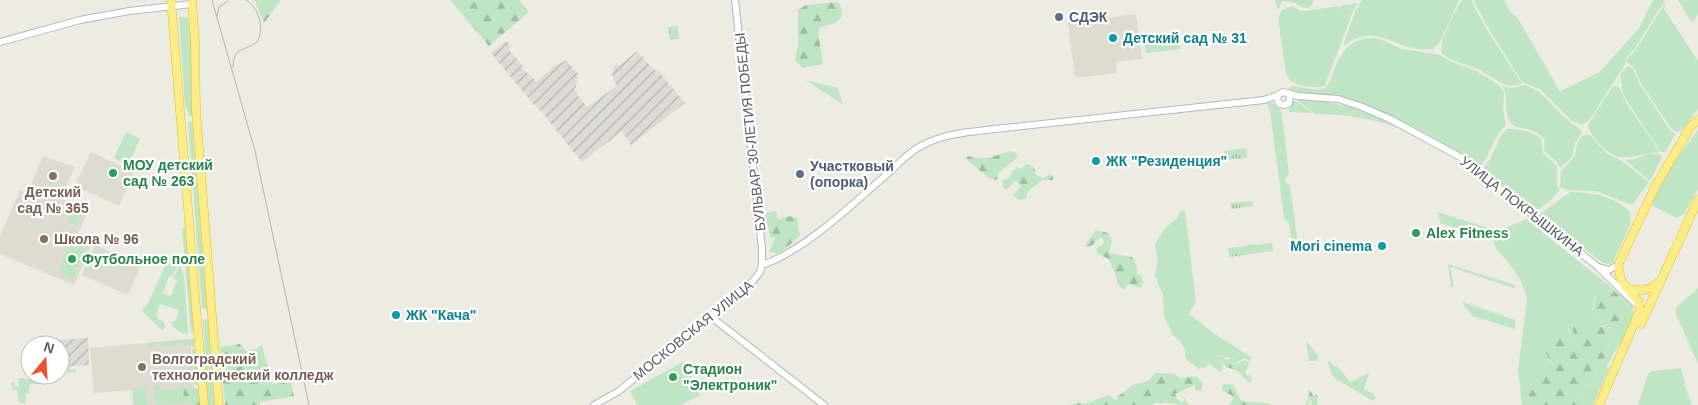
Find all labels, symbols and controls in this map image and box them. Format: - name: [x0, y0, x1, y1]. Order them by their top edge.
- place label: СДЭК: [1069, 9, 1108, 25]
- marker: СДЭК: [1053, 11, 1065, 23]
- place label: Детский сад № 31: [1123, 30, 1247, 46]
- street label: БУЛЬВАР 30-ЛЕТИЯ ПОБЕДЫ: [732, 32, 768, 232]
- marker: Детский сад № 31: [1107, 32, 1119, 44]
- place label: ЖК "Резиденция": [1105, 153, 1227, 169]
- street label: УЛИЦА ПОКРЫШКИНА: [1457, 153, 1588, 260]
- marker: ЖК "Резиденция": [1090, 155, 1102, 167]
- place label: МОУ детский сад № 263: [123, 157, 213, 189]
- place label: Участковый (опорка): [810, 158, 894, 190]
- marker: МОУ детский сад № 263: [107, 167, 119, 179]
- marker: Участковый (опорка): [794, 168, 806, 180]
- marker: Детский сад № 365: [47, 170, 59, 182]
- place label: Детский сад № 365: [17, 184, 89, 216]
- place label: Alex Fitness: [1426, 225, 1509, 241]
- marker: Alex Fitness: [1410, 227, 1422, 239]
- place label: Школа № 96: [54, 231, 139, 247]
- marker: Школа № 96: [38, 233, 50, 245]
- place label: Mori cinema: [1290, 238, 1372, 254]
- marker: Mori cinema: [1376, 240, 1388, 252]
- place label: Футбольное поле: [82, 251, 205, 267]
- marker: Футбольное поле: [66, 253, 78, 265]
- street label: МОСКОВСКАЯ УЛИЦА: [630, 276, 757, 383]
- place label: ЖК "Кача": [405, 307, 476, 323]
- marker: ЖК "Кача": [390, 309, 402, 321]
- north arrow: [20, 335, 70, 385]
- text: N: [42, 338, 56, 357]
- place label: Волгоградский технологический колледж: [152, 351, 335, 383]
- marker: Волгоградский технологический колледж: [136, 361, 148, 373]
- place label: Стадион "Электроник": [683, 361, 777, 393]
- marker: Стадион "Электроник": [667, 371, 679, 383]

